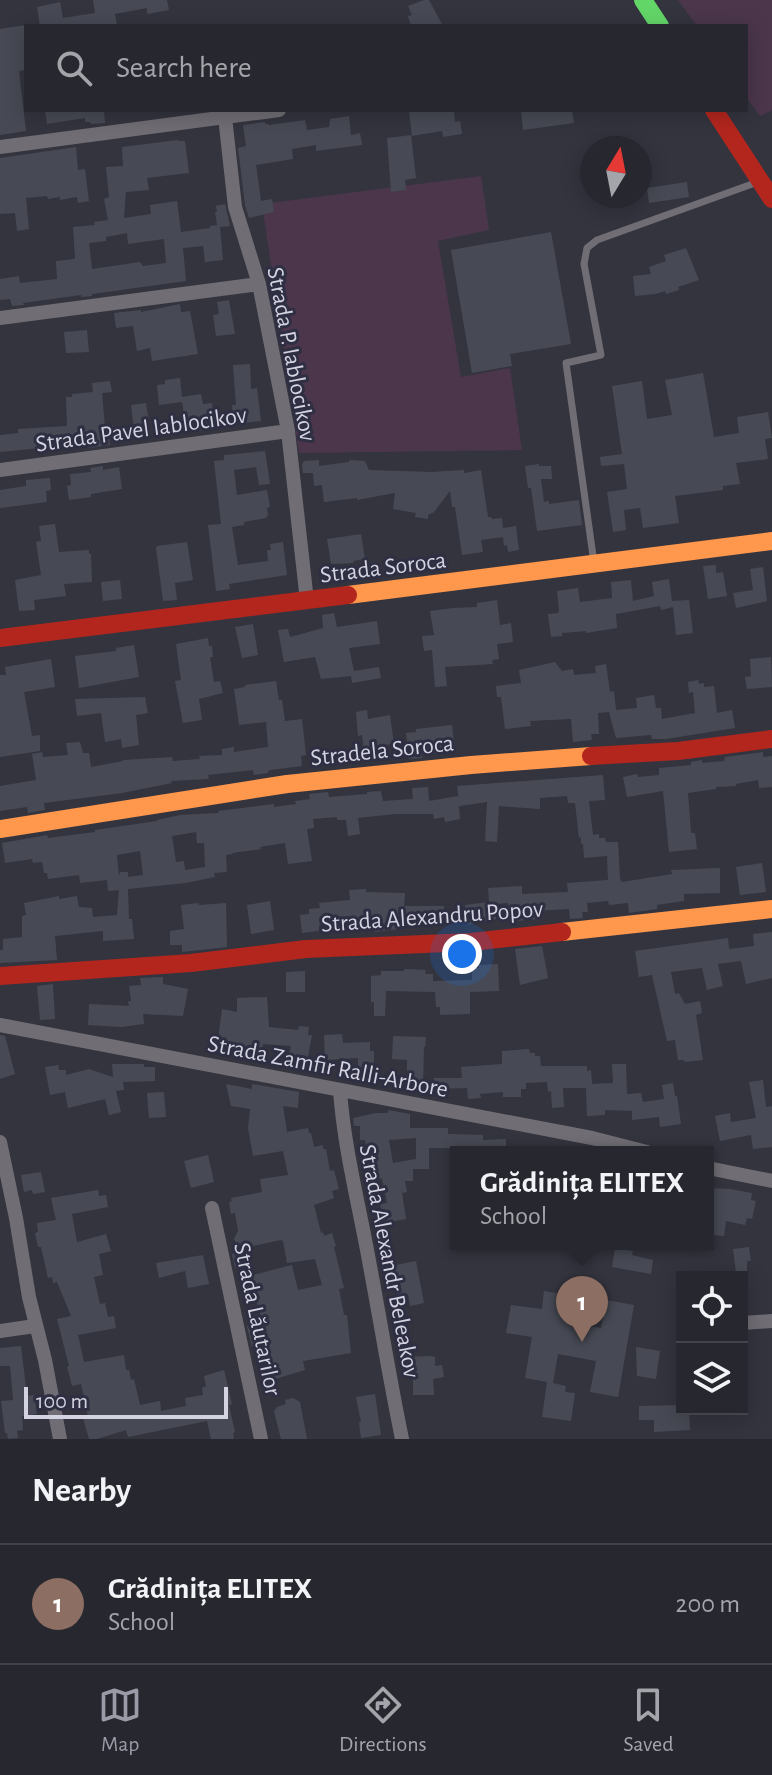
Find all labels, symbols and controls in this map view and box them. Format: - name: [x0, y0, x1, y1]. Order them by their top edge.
- search box: [24, 24, 748, 112]
- icon: search: [52, 46, 96, 90]
- text: Search here: [116, 53, 252, 83]
- north arrow: [580, 136, 652, 208]
- street label: Strada P. Iablocikov: [262, 265, 320, 443]
- street label: Strada Pavel Iablocikov: [34, 403, 248, 457]
- street label: Strada Soroca: [319, 548, 448, 588]
- street label: Stradela Sorocа: [309, 732, 455, 770]
- street label: Strada Alexandru Popov: [320, 897, 544, 937]
- your location: [442, 934, 482, 974]
- street label: Strada Zamfir Ralli-Arbore: [206, 1032, 450, 1102]
- street label: Strada Alexandr Beleakov: [355, 1142, 423, 1380]
- popup: [450, 1146, 714, 1250]
- text: Grădinița ELITEX: [480, 1168, 684, 1198]
- text: School: [480, 1203, 547, 1229]
- street label: Strada Lăutarilor: [229, 1241, 285, 1398]
- map controls: [676, 1271, 748, 1415]
- button: locate: [676, 1271, 748, 1343]
- pin: 1: [556, 1276, 608, 1342]
- button: layers: [676, 1343, 748, 1415]
- scale bar: [24, 1383, 228, 1419]
- text: 100 m: [36, 1390, 88, 1412]
- text: Nearby: [32, 1474, 131, 1508]
- text: Grădinița ELITEX: [108, 1574, 312, 1604]
- text: 1: [53, 1591, 63, 1617]
- text: 200 m: [676, 1591, 740, 1617]
- text: School: [108, 1609, 175, 1635]
- tab: Map: [98, 1683, 142, 1757]
- tab: Directions: [339, 1683, 427, 1757]
- tab: Saved: [623, 1683, 674, 1757]

